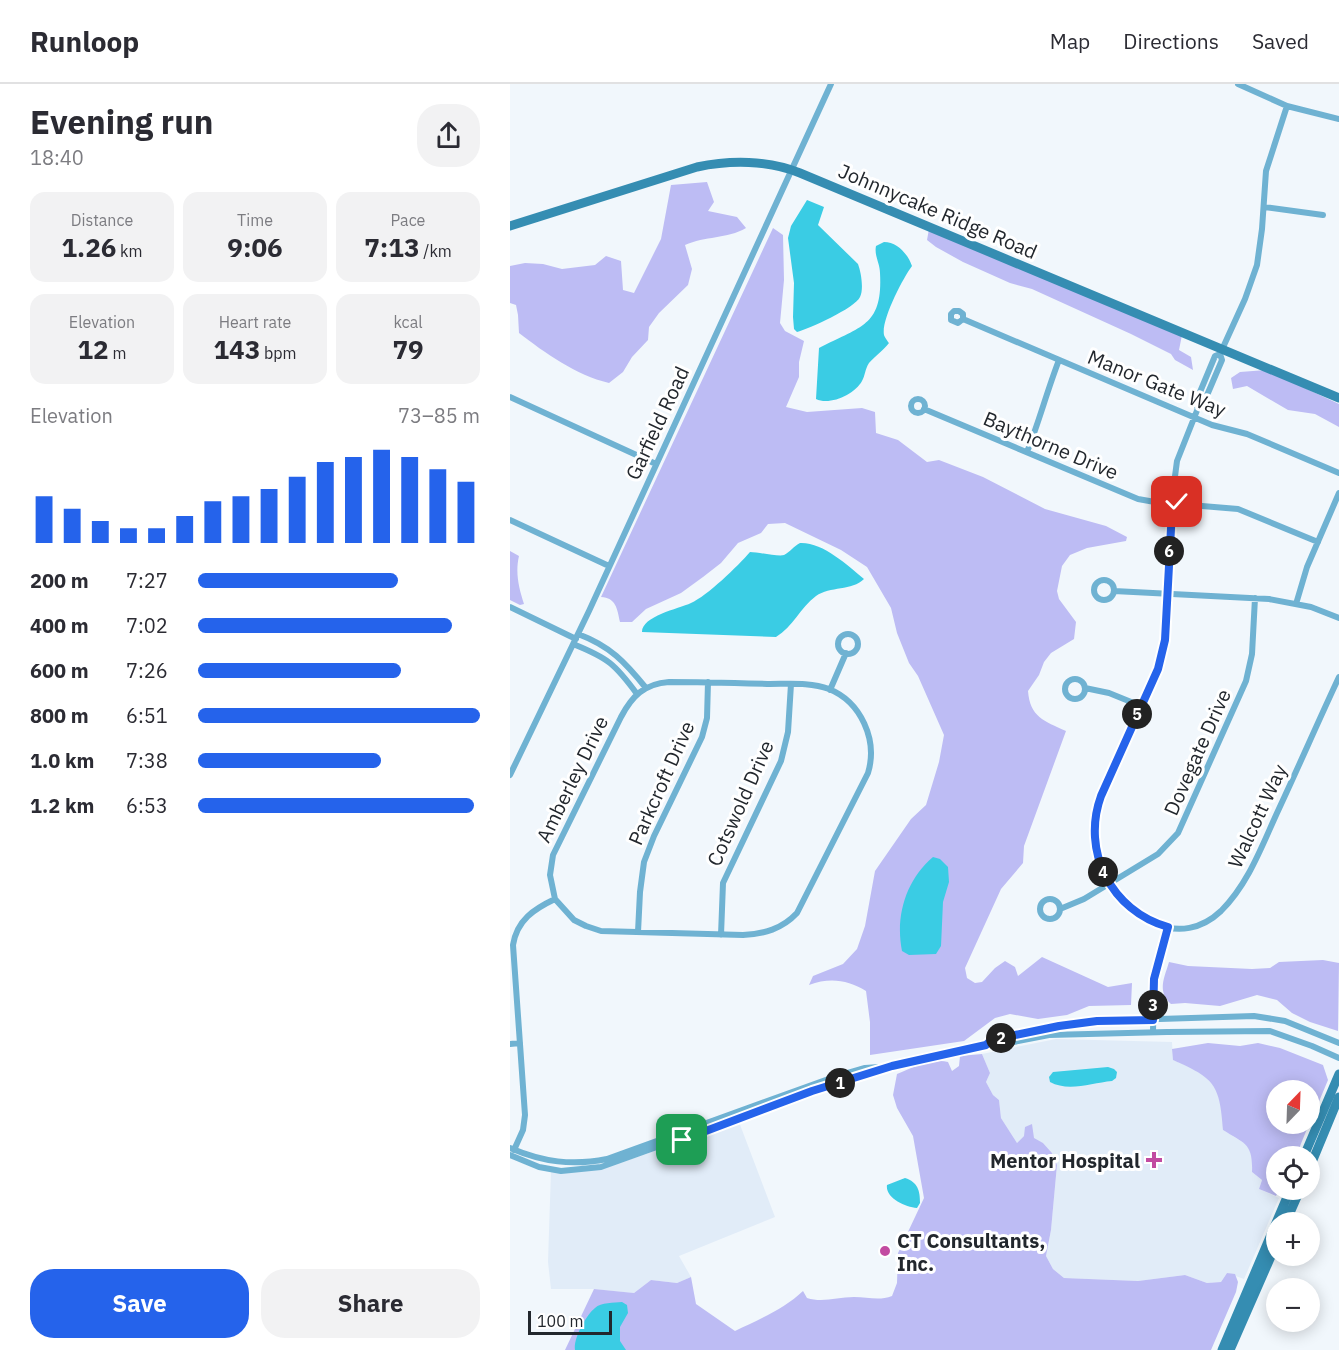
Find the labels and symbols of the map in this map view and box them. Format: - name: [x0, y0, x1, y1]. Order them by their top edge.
- street label: Johnnycake Ridge Road: [835, 157, 1041, 265]
- street label: Manor Gate Way: [1084, 343, 1230, 423]
- street label: Garfield Road: [619, 362, 695, 484]
- street label: Baythorne Drive: [979, 404, 1123, 486]
- pin: [1151, 476, 1202, 527]
- pin: 6: [1154, 536, 1184, 566]
- street label: Dovegate Drive: [1157, 685, 1237, 819]
- pin: 5: [1122, 699, 1152, 729]
- street label: Amberley Drive: [530, 711, 614, 847]
- street label: Parkcroft Drive: [622, 717, 700, 849]
- street label: Cotswold Drive: [700, 736, 780, 870]
- street label: Walcott Way: [1221, 760, 1293, 872]
- pin: 4: [1088, 857, 1118, 887]
- pin: 3: [1138, 990, 1168, 1020]
- pin: 2: [986, 1023, 1016, 1053]
- pin: 1: [825, 1068, 855, 1098]
- north arrow: [1266, 1080, 1320, 1134]
- pin: [656, 1114, 707, 1165]
- place label: Mentor Hospital: [990, 1147, 1140, 1174]
- marker: Mentor Hospital: [1145, 1151, 1163, 1169]
- place label: CT Consultants, Inc.: [897, 1227, 1045, 1277]
- marker: CT Consultants, Inc.: [878, 1244, 892, 1258]
- scale bar: [528, 1308, 612, 1336]

